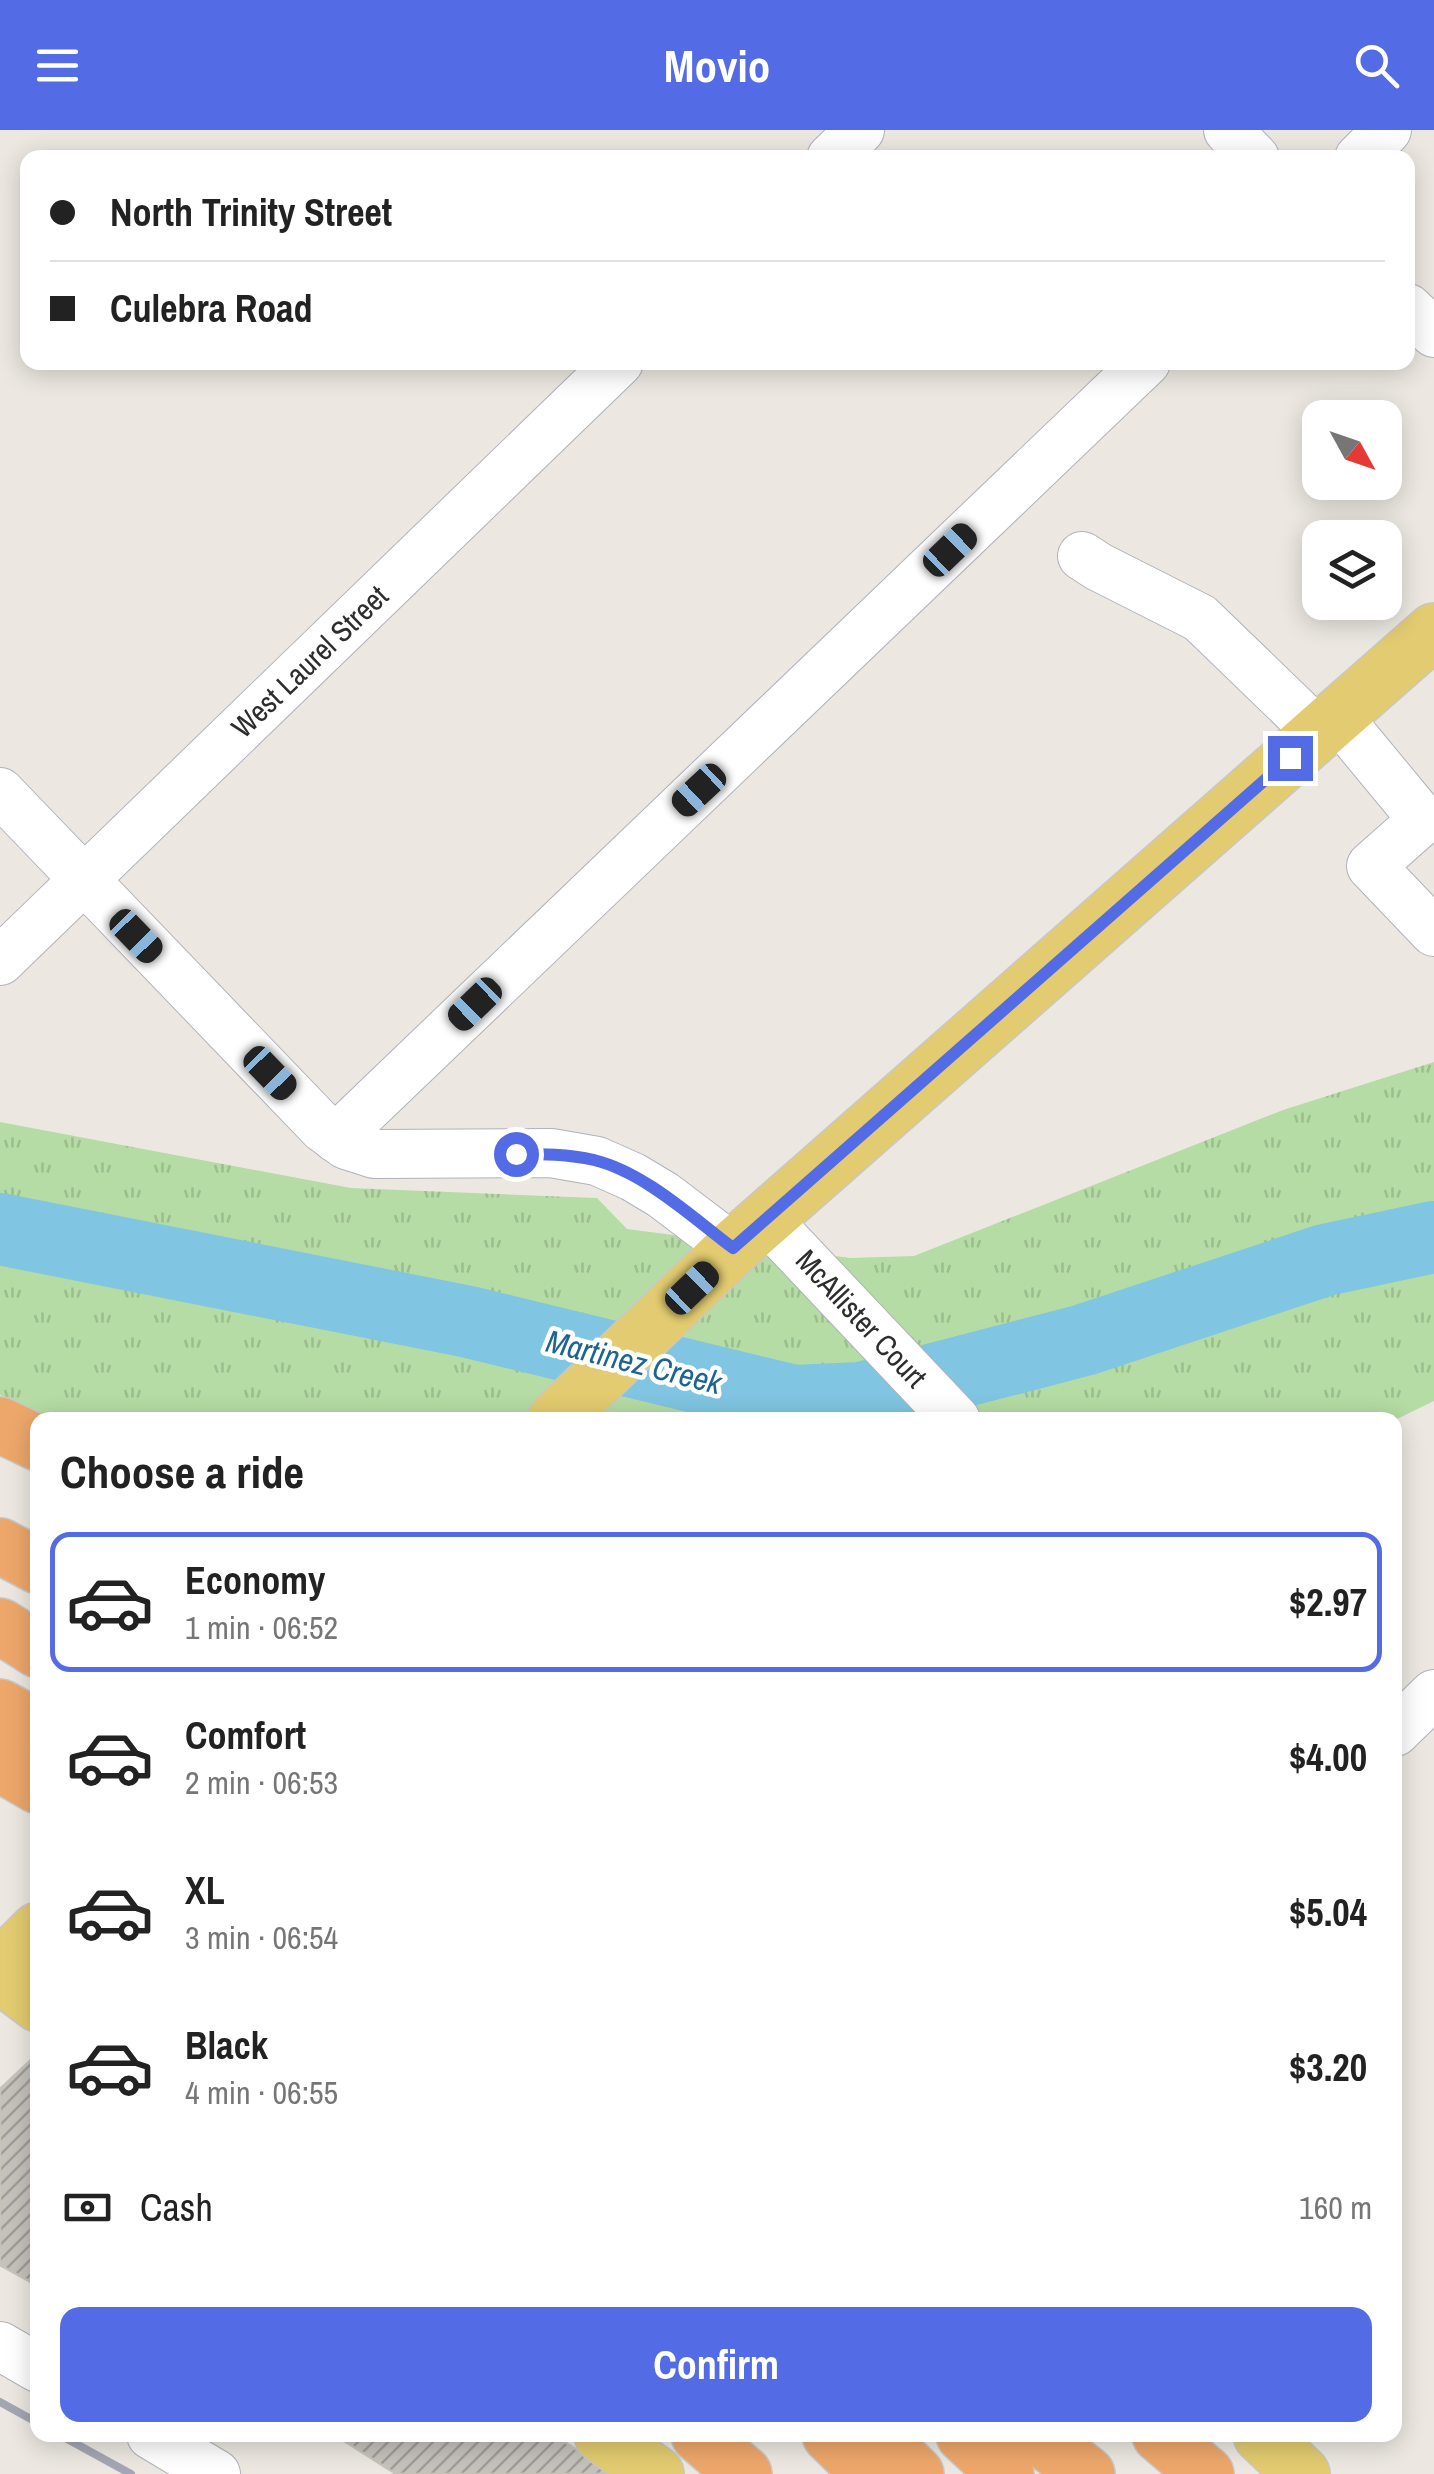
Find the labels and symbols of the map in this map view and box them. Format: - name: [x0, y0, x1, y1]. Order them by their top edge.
- north arrow: [1302, 400, 1402, 500]
- car: [918, 518, 982, 582]
- street label: West Laurel Street: [222, 576, 396, 746]
- route end: [1268, 736, 1313, 781]
- car: [667, 759, 731, 821]
- car: [104, 904, 168, 968]
- car: [443, 972, 507, 1036]
- car: [238, 1041, 302, 1105]
- route start: [494, 1132, 539, 1177]
- street label: McAllister Court: [787, 1241, 936, 1396]
- car: [660, 1256, 724, 1320]
- water label: Martinez Creek: [542, 1319, 727, 1404]

